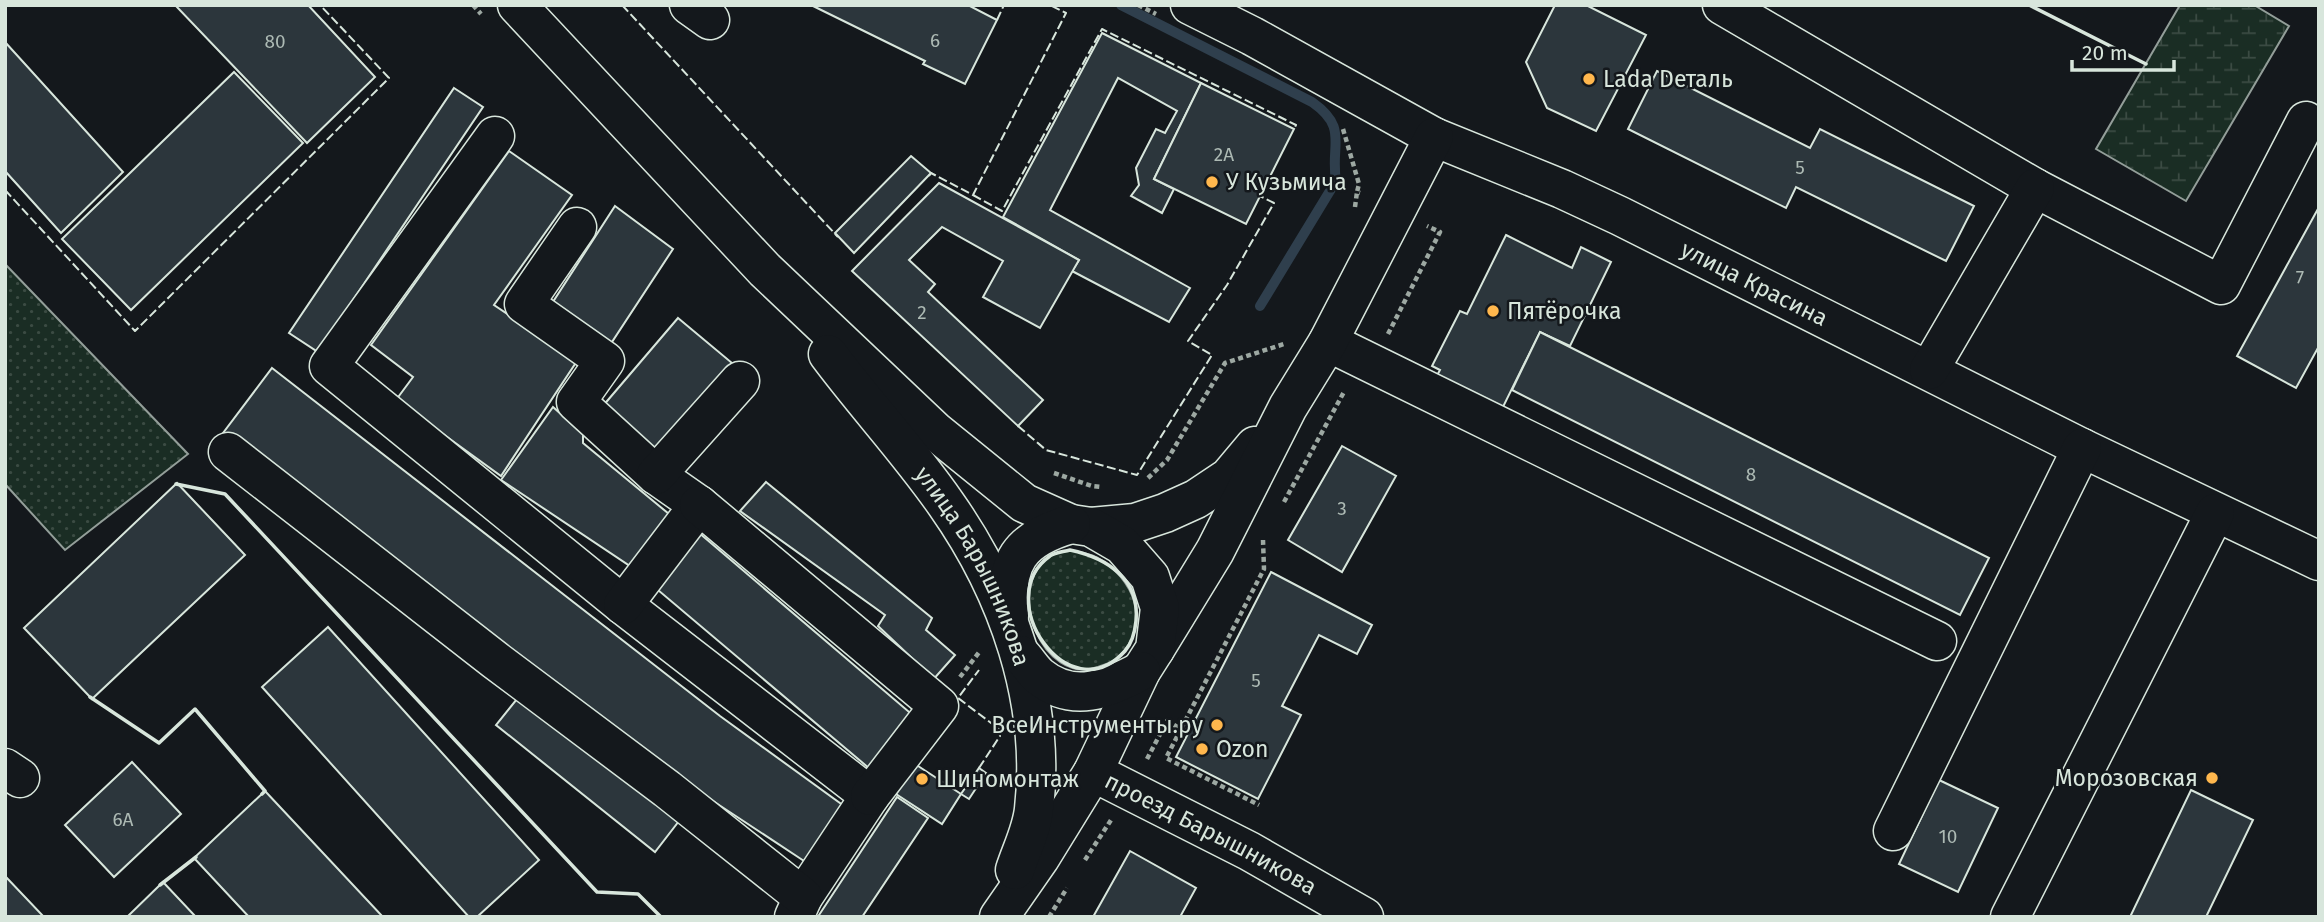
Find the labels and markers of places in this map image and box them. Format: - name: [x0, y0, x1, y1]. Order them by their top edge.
- place label: Lada Dеталь: [1603, 65, 1733, 93]
- marker: Lada Dеталь: [1581, 71, 1597, 87]
- place label: У Кузьмича: [1226, 168, 1347, 196]
- marker: У Кузьмича: [1204, 174, 1220, 190]
- place label: Пятёрочка: [1507, 297, 1621, 325]
- marker: Пятёрочка: [1485, 303, 1501, 319]
- place label: ВсеИнструменты.ру: [991, 711, 1204, 739]
- marker: ВсеИнструменты.ру: [1209, 717, 1225, 733]
- place label: Ozon: [1216, 735, 1269, 763]
- marker: Ozon: [1194, 741, 1210, 757]
- place label: Морозовская: [2055, 764, 2198, 792]
- place label: Шиномонтаж: [936, 765, 1080, 793]
- marker: Морозовская: [2204, 770, 2220, 786]
- marker: Шиномонтаж: [914, 771, 930, 787]

